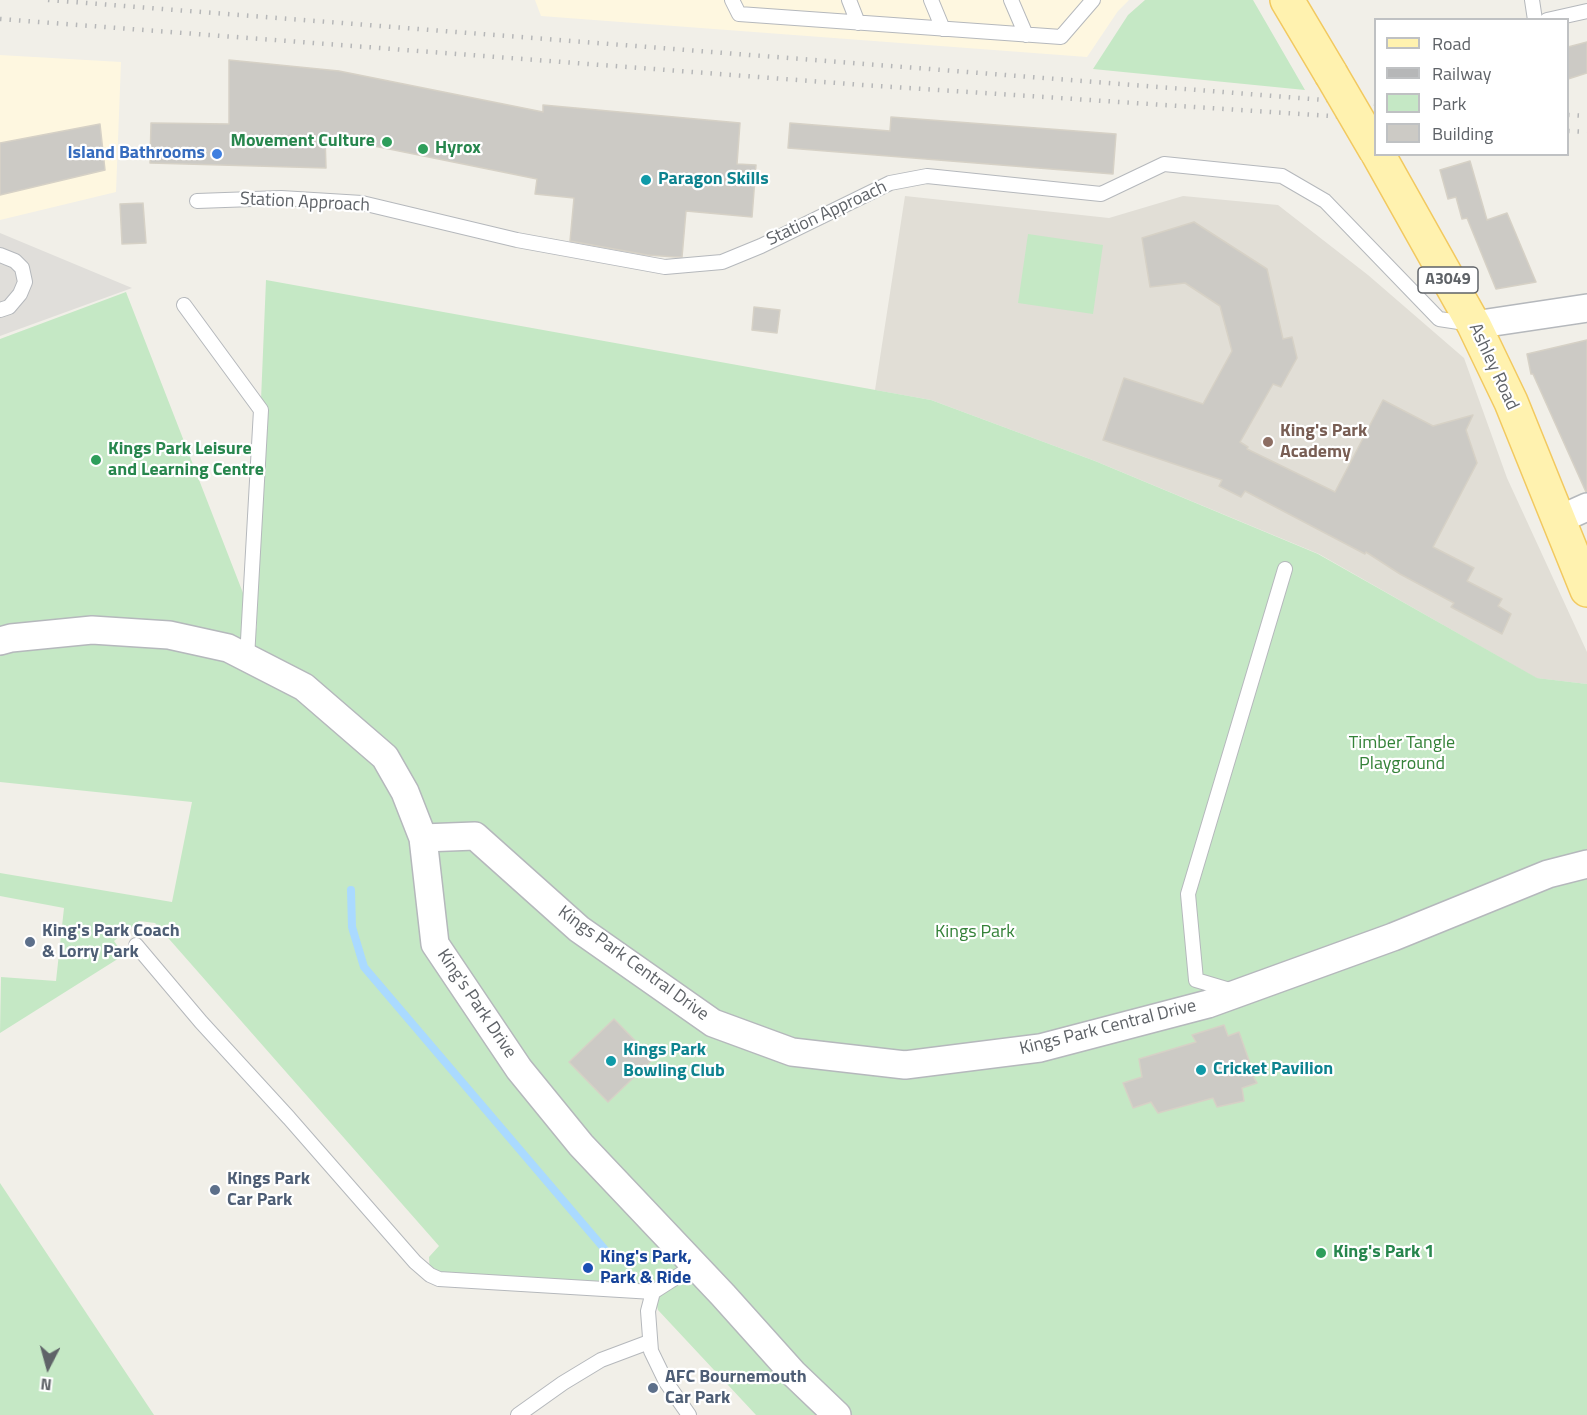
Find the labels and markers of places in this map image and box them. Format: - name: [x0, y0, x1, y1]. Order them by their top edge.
- place label: Movement Culture: [231, 131, 375, 153]
- marker: Movement Culture: [380, 135, 394, 149]
- place label: Hyrox: [435, 138, 481, 160]
- marker: Hyrox: [416, 142, 430, 156]
- place label: Island Bathrooms: [67, 143, 205, 165]
- marker: Island Bathrooms: [210, 147, 224, 161]
- place label: Paragon Skills: [658, 169, 769, 191]
- marker: Paragon Skills: [639, 173, 653, 187]
- place label: King's Park Academy: [1280, 421, 1367, 464]
- marker: King's Park Academy: [1261, 435, 1275, 449]
- place label: Kings Park Leisure and Learning Centre: [108, 439, 264, 482]
- marker: Kings Park Leisure and Learning Centre: [89, 453, 103, 467]
- place label: King's Park Coach & Lorry Park: [42, 921, 180, 964]
- marker: King's Park Coach & Lorry Park: [23, 935, 37, 949]
- place label: Kings Park Bowling Club: [623, 1040, 725, 1082]
- marker: Kings Park Bowling Club: [604, 1054, 618, 1068]
- place label: Cricket Pavilion: [1213, 1059, 1333, 1081]
- marker: Cricket Pavilion: [1194, 1063, 1208, 1077]
- place label: Kings Park Car Park: [227, 1169, 310, 1212]
- marker: Kings Park Car Park: [208, 1183, 222, 1197]
- place label: King's Park 1: [1333, 1242, 1434, 1264]
- marker: King's Park 1: [1314, 1246, 1328, 1260]
- place label: King's Park, Park & Ride: [600, 1247, 692, 1290]
- marker: King's Park, Park & Ride: [581, 1261, 595, 1275]
- place label: AFC Bournemouth Car Park: [665, 1367, 807, 1410]
- marker: AFC Bournemouth Car Park: [646, 1381, 660, 1395]

